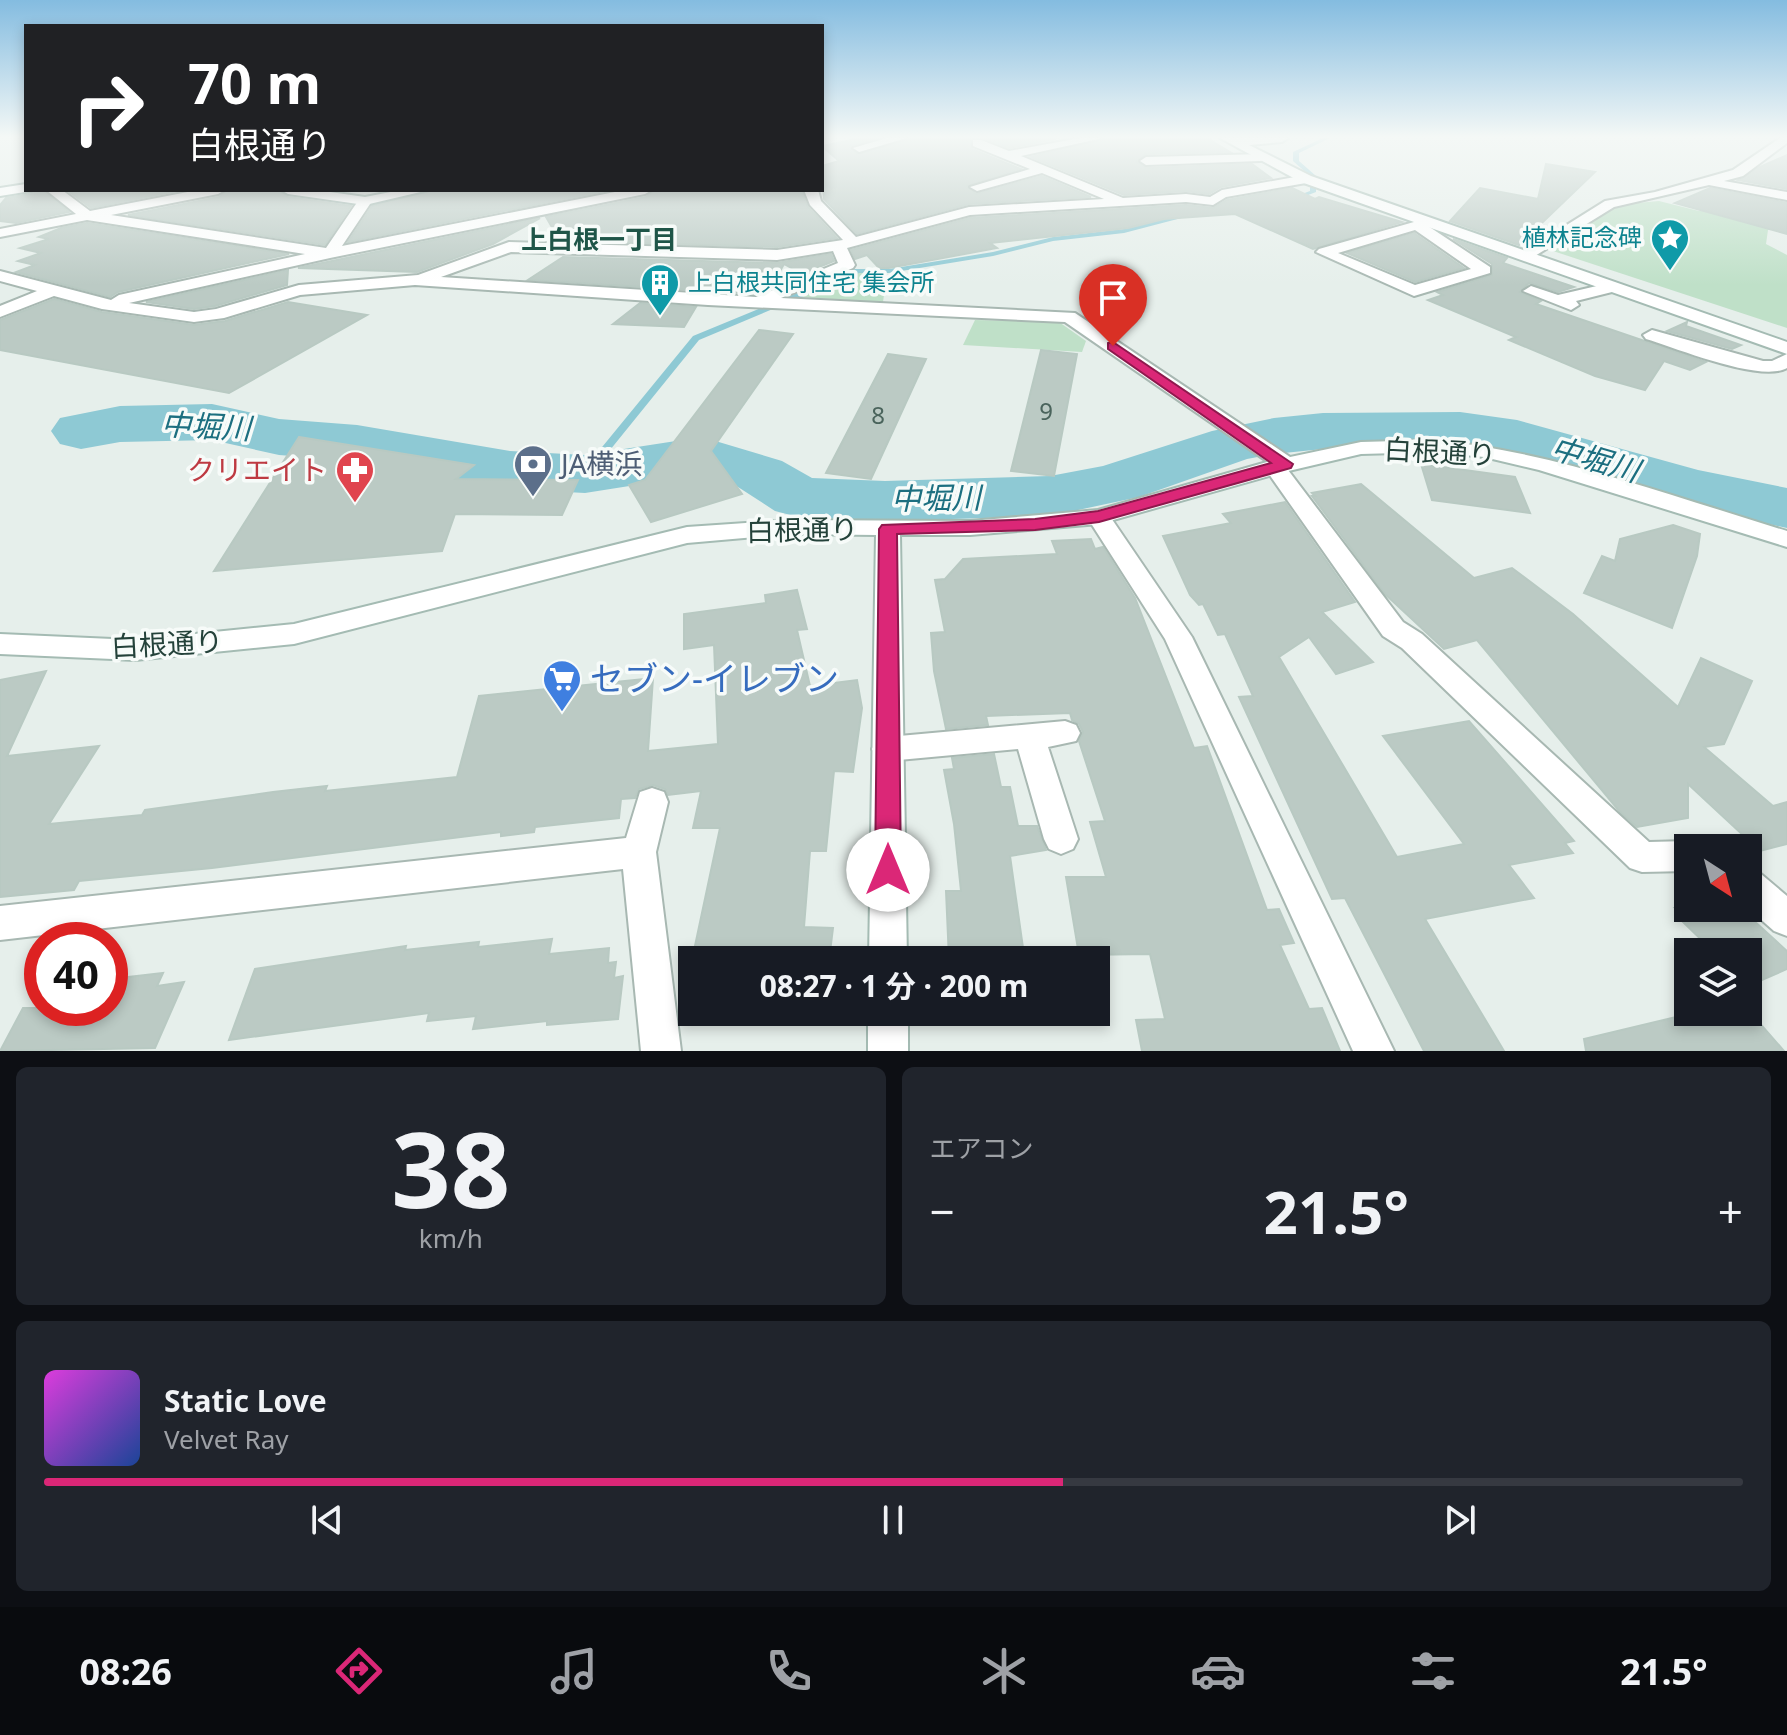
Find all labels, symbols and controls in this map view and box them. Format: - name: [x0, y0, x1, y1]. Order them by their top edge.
- text: 70 m: [188, 44, 321, 120]
- icon: right: [56, 56, 160, 160]
- text: 白根通り: [188, 120, 332, 169]
- place icon: 植林記念碑: [1649, 217, 1691, 272]
- place label: 植林記念碑: [1522, 220, 1642, 253]
- district label: 上白根一丁目: [521, 221, 677, 257]
- building icon: 上白根共同住宅 集会所: [639, 262, 681, 317]
- pin: [1079, 264, 1147, 346]
- place label: 上白根共同住宅 集会所: [688, 265, 934, 298]
- icon: arrive: [1091, 276, 1135, 320]
- house number: 9: [1039, 394, 1053, 427]
- house number: 8: [871, 398, 885, 431]
- water label: 中堀川: [160, 403, 255, 448]
- water label: 中堀川: [1547, 426, 1647, 491]
- street label: 白根通り: [1383, 429, 1497, 473]
- bank icon: JA横浜: [512, 443, 554, 498]
- place label: JA横浜: [558, 444, 643, 482]
- pharmacy icon: クリエイト: [334, 449, 376, 504]
- place label: クリエイト: [187, 450, 327, 488]
- water label: 中堀川: [891, 476, 984, 519]
- street label: 白根通り: [746, 509, 858, 549]
- street label: 白根通り: [110, 621, 224, 665]
- place label: セブン-イレブン: [590, 655, 839, 701]
- supermarket icon: セブン-イレブン: [541, 658, 583, 713]
- position arrow: [846, 828, 930, 912]
- north arrow: [1674, 834, 1762, 922]
- map controls: [1674, 834, 1762, 1026]
- speed limit sign: 40: [24, 922, 128, 1026]
- button: layers: [1674, 938, 1762, 1026]
- text: 08:27 · 1 分 · 200 m: [760, 965, 1028, 1006]
- text: 38: [391, 1097, 510, 1238]
- text: エアコン: [930, 1130, 1034, 1166]
- text: 21.5°: [1264, 1170, 1409, 1252]
- text: −: [930, 1181, 955, 1241]
- text: +: [1718, 1181, 1743, 1241]
- text: km/h: [419, 1220, 483, 1256]
- text: Static Love: [164, 1380, 327, 1421]
- text: Velvet Ray: [164, 1421, 289, 1457]
- icon: previous: [305, 1498, 349, 1542]
- icon: pause: [871, 1498, 915, 1542]
- icon: next: [1438, 1498, 1482, 1542]
- icon: directions: [331, 1643, 387, 1699]
- icon: music: [546, 1643, 602, 1699]
- icon: phone: [761, 1643, 817, 1699]
- icon: climate: [976, 1643, 1032, 1699]
- icon: car: [1190, 1643, 1246, 1699]
- icon: filters: [1405, 1643, 1461, 1699]
- text: 08:26: [79, 1647, 172, 1696]
- text: 21.5°: [1620, 1647, 1707, 1696]

